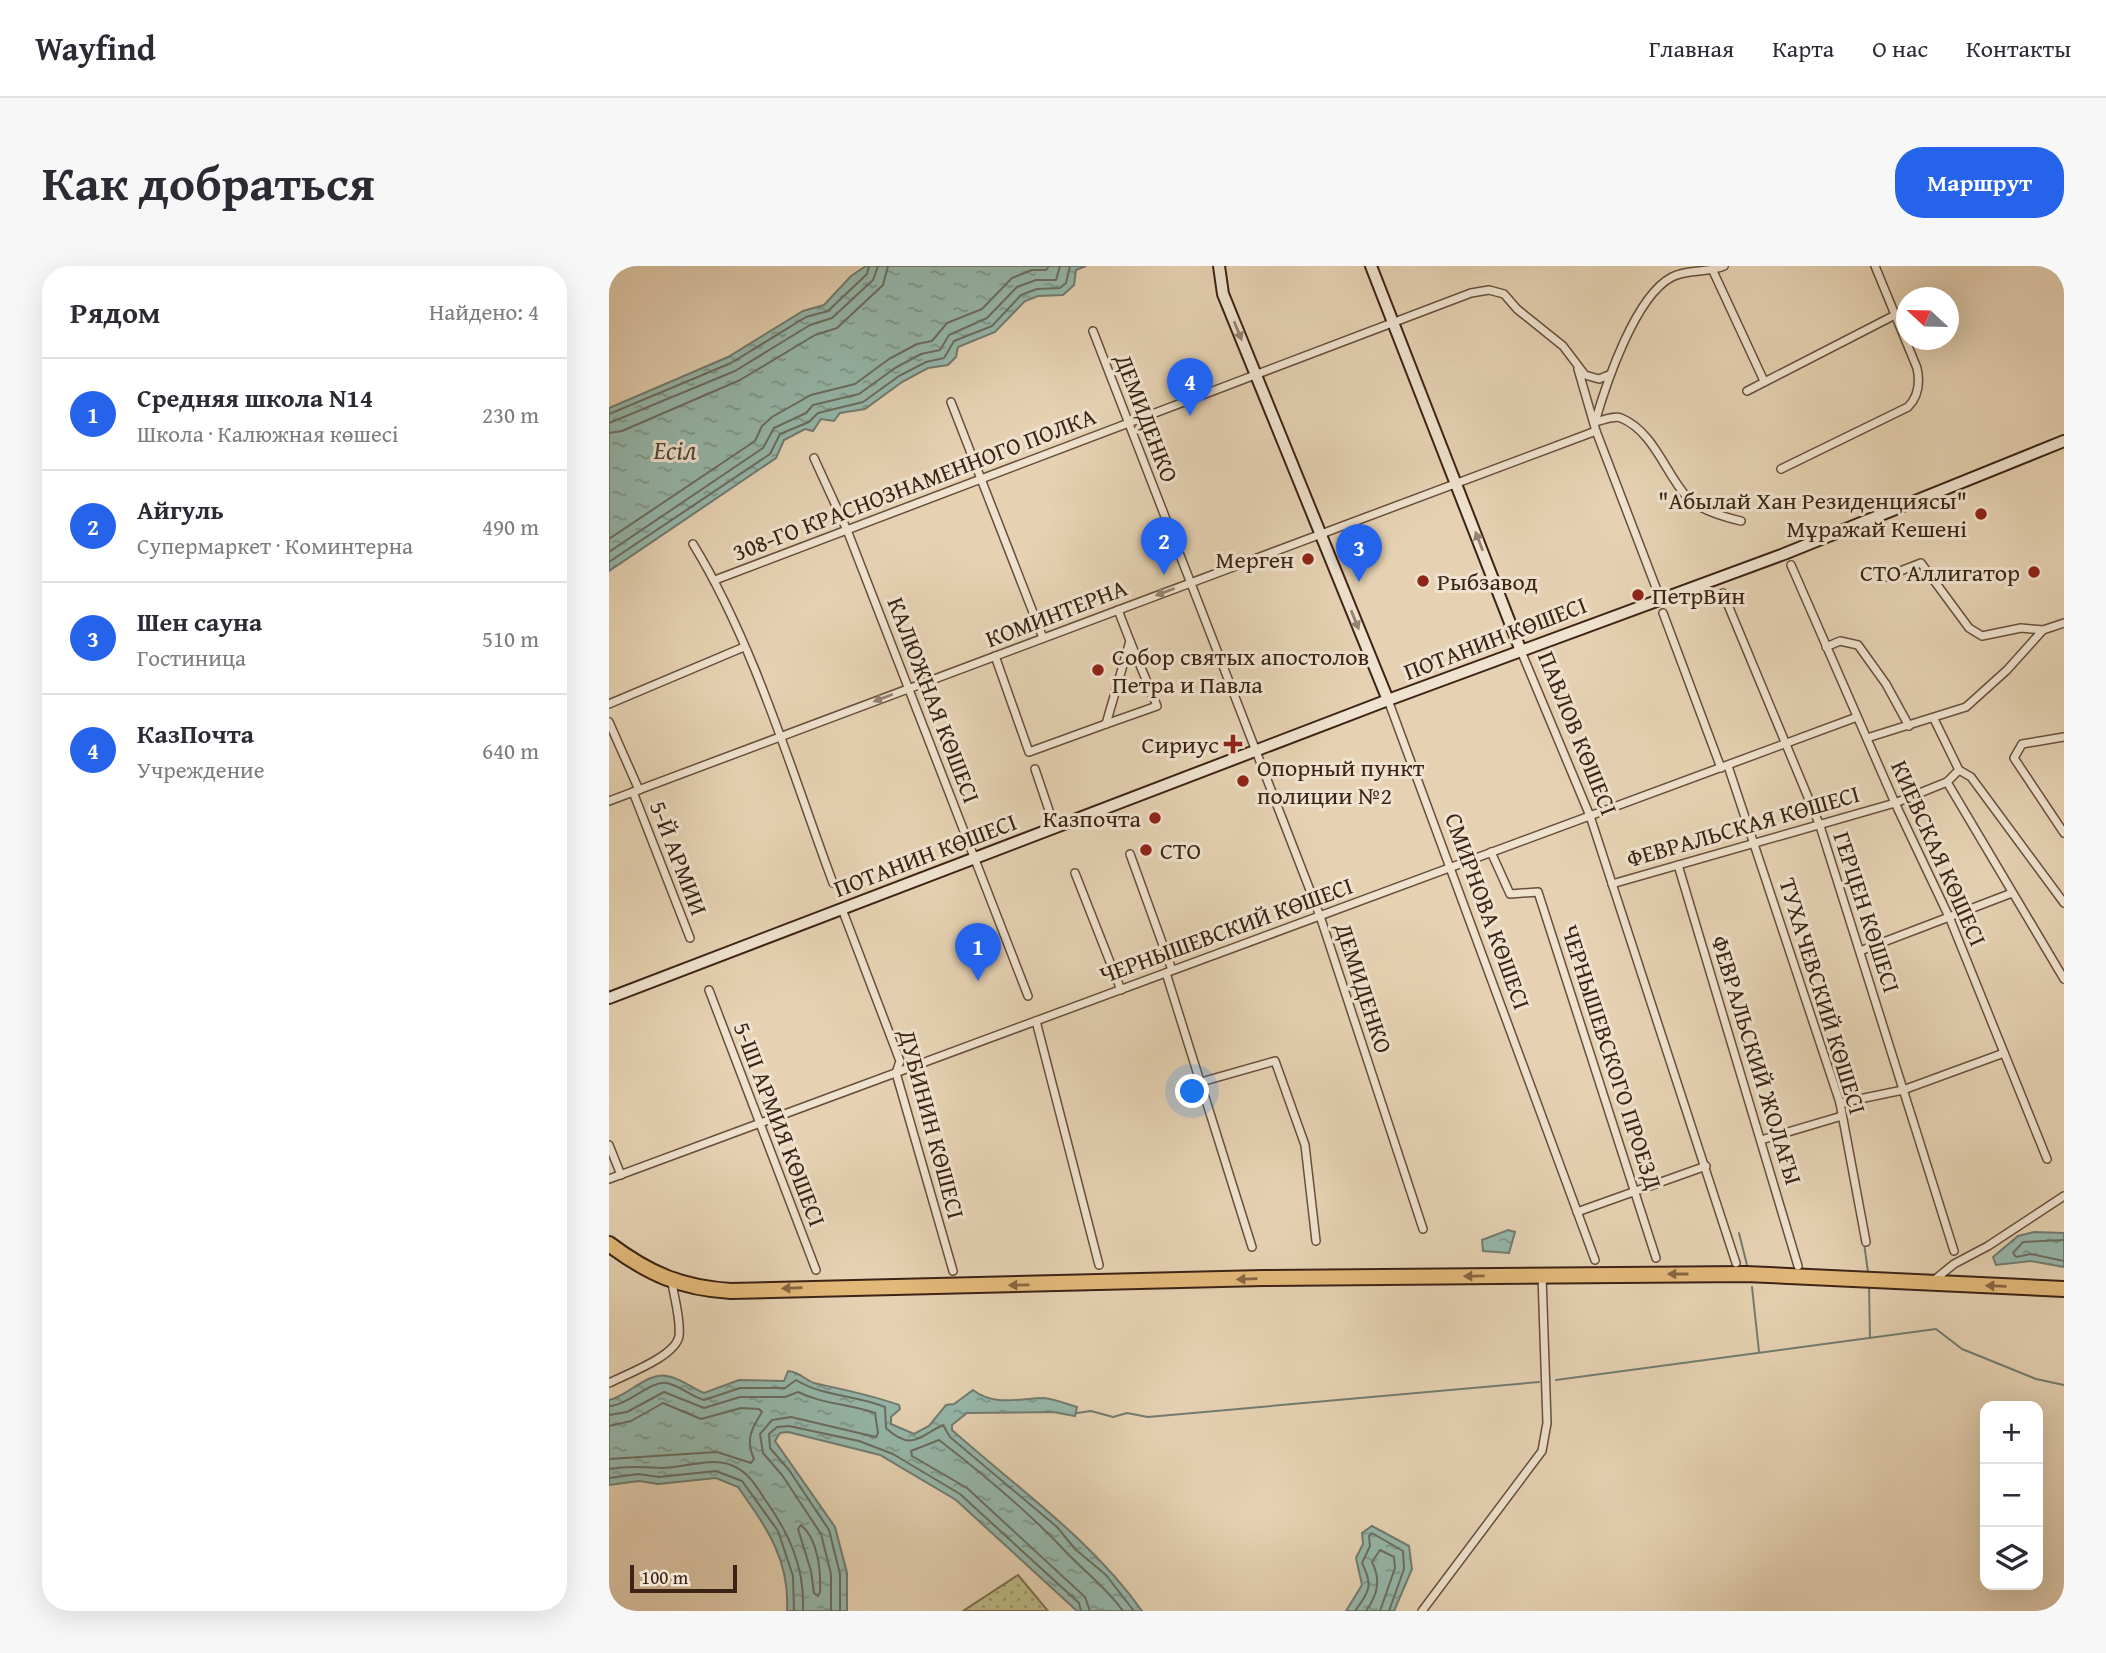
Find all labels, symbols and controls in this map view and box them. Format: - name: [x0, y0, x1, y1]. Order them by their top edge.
- text: Wayfind: [35, 24, 156, 72]
- text: Главная: [1649, 31, 1734, 66]
- text: Карта: [1772, 31, 1834, 66]
- text: О нас: [1872, 31, 1928, 66]
- text: Контакты: [1966, 31, 2071, 66]
- text: Как добраться: [42, 146, 375, 218]
- button: Маршрут: [1895, 147, 2064, 218]
- north arrow: [1896, 287, 1959, 350]
- text: Рядом: [70, 290, 161, 334]
- text: Найдено: 4: [429, 295, 539, 328]
- one-way arrow: [1233, 320, 1244, 341]
- street label: ДЕМИДЕНКО: [1106, 348, 1188, 487]
- pin: 4: [1167, 358, 1213, 416]
- text: Средняя школа N14: [137, 378, 373, 417]
- text: 1: [87, 398, 99, 431]
- text: 230 m: [482, 398, 539, 431]
- street label: 308-ГО КРАСНОЗНАМЕННОГО ПОЛКА: [727, 398, 1101, 570]
- text: Школа · Калюжная көшесі: [137, 417, 398, 450]
- water label: Есіл: [653, 430, 697, 469]
- place label: "Абылай Хан Резиденциясы" Мұражай Кешені: [1658, 483, 1967, 546]
- text: Айгуль: [137, 490, 224, 529]
- marker: "Абылай Хан Резиденциясы" Мұражай Кешені: [1973, 506, 1989, 522]
- text: 2: [87, 510, 99, 543]
- text: 490 m: [482, 510, 539, 543]
- pin: 2: [1141, 517, 1187, 575]
- pin: 3: [1336, 524, 1382, 582]
- text: Супермаркет · Коминтерна: [137, 529, 413, 562]
- one-way arrow: [1473, 531, 1484, 552]
- place label: Мерген: [1216, 542, 1294, 577]
- marker: Мерген: [1300, 551, 1316, 567]
- place label: СТО Аллигатор: [1860, 555, 2020, 590]
- place label: Рыбзавод: [1437, 564, 1538, 599]
- marker: СТО Аллигатор: [2026, 564, 2042, 580]
- street label: КОМИНТЕРНА: [980, 570, 1132, 656]
- marker: Рыбзавод: [1415, 573, 1431, 589]
- place label: ПетрВин: [1652, 578, 1745, 613]
- one-way arrow: [1155, 587, 1176, 598]
- street label: ПОТАНИН КӨШЕСІ: [1398, 587, 1592, 689]
- marker: ПетрВин: [1630, 587, 1646, 603]
- street label: КАЛЮЖНАЯ КӨШЕСІ: [879, 592, 989, 808]
- text: Шен сауна: [137, 602, 262, 641]
- one-way arrow: [1350, 610, 1361, 631]
- text: 3: [87, 622, 99, 655]
- text: 510 m: [482, 622, 539, 655]
- place label: Собор святых апостолов Петра и Павла: [1112, 639, 1369, 702]
- text: Гостиница: [137, 641, 246, 674]
- street label: ПАВЛОВ КӨШЕСІ: [1529, 646, 1627, 820]
- marker: Собор святых апостолов Петра и Павла: [1090, 662, 1106, 678]
- one-way arrow: [873, 693, 894, 704]
- text: КазПочта: [137, 714, 254, 753]
- place label: Сириус: [1142, 727, 1219, 762]
- text: 4: [87, 734, 99, 767]
- text: 640 m: [482, 734, 539, 767]
- marker: Сириус: [1225, 736, 1241, 752]
- place label: Опорный пункт полиции №2: [1257, 750, 1425, 813]
- text: Учреждение: [137, 753, 264, 786]
- street label: КИЕВСКАЯ КӨШЕСІ: [1882, 754, 1996, 952]
- marker: Опорный пункт полиции №2: [1235, 773, 1251, 789]
- street label: ФЕВРАЛЬСКАЯ КӨШЕСІ: [1622, 776, 1864, 876]
- street label: 5-Й АРМИИ: [641, 796, 717, 920]
- place label: Казпочта: [1043, 801, 1142, 836]
- street label: ПОТАНИН КӨШЕСІ: [828, 804, 1022, 906]
- street label: СМИРНОВА КӨШЕСІ: [1436, 808, 1540, 1014]
- marker: Казпочта: [1147, 810, 1163, 826]
- street label: ГЕРЦЕН КӨШЕСІ: [1824, 827, 1910, 997]
- place label: СТО: [1160, 833, 1201, 868]
- marker: СТО: [1138, 842, 1154, 858]
- street label: ЧЕРНЫШЕВСКИЙ КӨШЕСІ: [1094, 868, 1358, 992]
- street label: ТУХАЧЕВСКИЙ КӨШЕСІ: [1770, 874, 1876, 1118]
- street label: ДЕМИДЕНКО: [1326, 917, 1402, 1058]
- street label: ЧЕРНЫШЕВСКОГО ПРОЕЗД: [1553, 920, 1671, 1194]
- pin: 1: [955, 923, 1001, 981]
- street label: ФЕВРАЛЬСКИЙ ЖОЛАҒЫ: [1702, 931, 1812, 1189]
- street label: 5-ШІ АРМИЯ КӨШЕСІ: [725, 1017, 835, 1231]
- street label: ДУБИНИН КӨШЕСІ: [890, 1024, 974, 1223]
- your location: [1175, 1074, 1209, 1108]
- one-way arrow: [1666, 1268, 1688, 1280]
- one-way arrow: [1463, 1270, 1485, 1281]
- one-way arrow: [1235, 1273, 1257, 1284]
- one-way arrow: [1008, 1279, 1030, 1291]
- one-way arrow: [1985, 1280, 2007, 1291]
- one-way arrow: [781, 1283, 803, 1294]
- map controls: [1980, 1401, 2043, 1590]
- button: +: [1980, 1401, 2043, 1464]
- button: −: [1980, 1464, 2043, 1527]
- button: layers: [1980, 1527, 2043, 1590]
- scale bar: [630, 1562, 737, 1594]
- text: 100 m: [641, 1563, 688, 1591]

